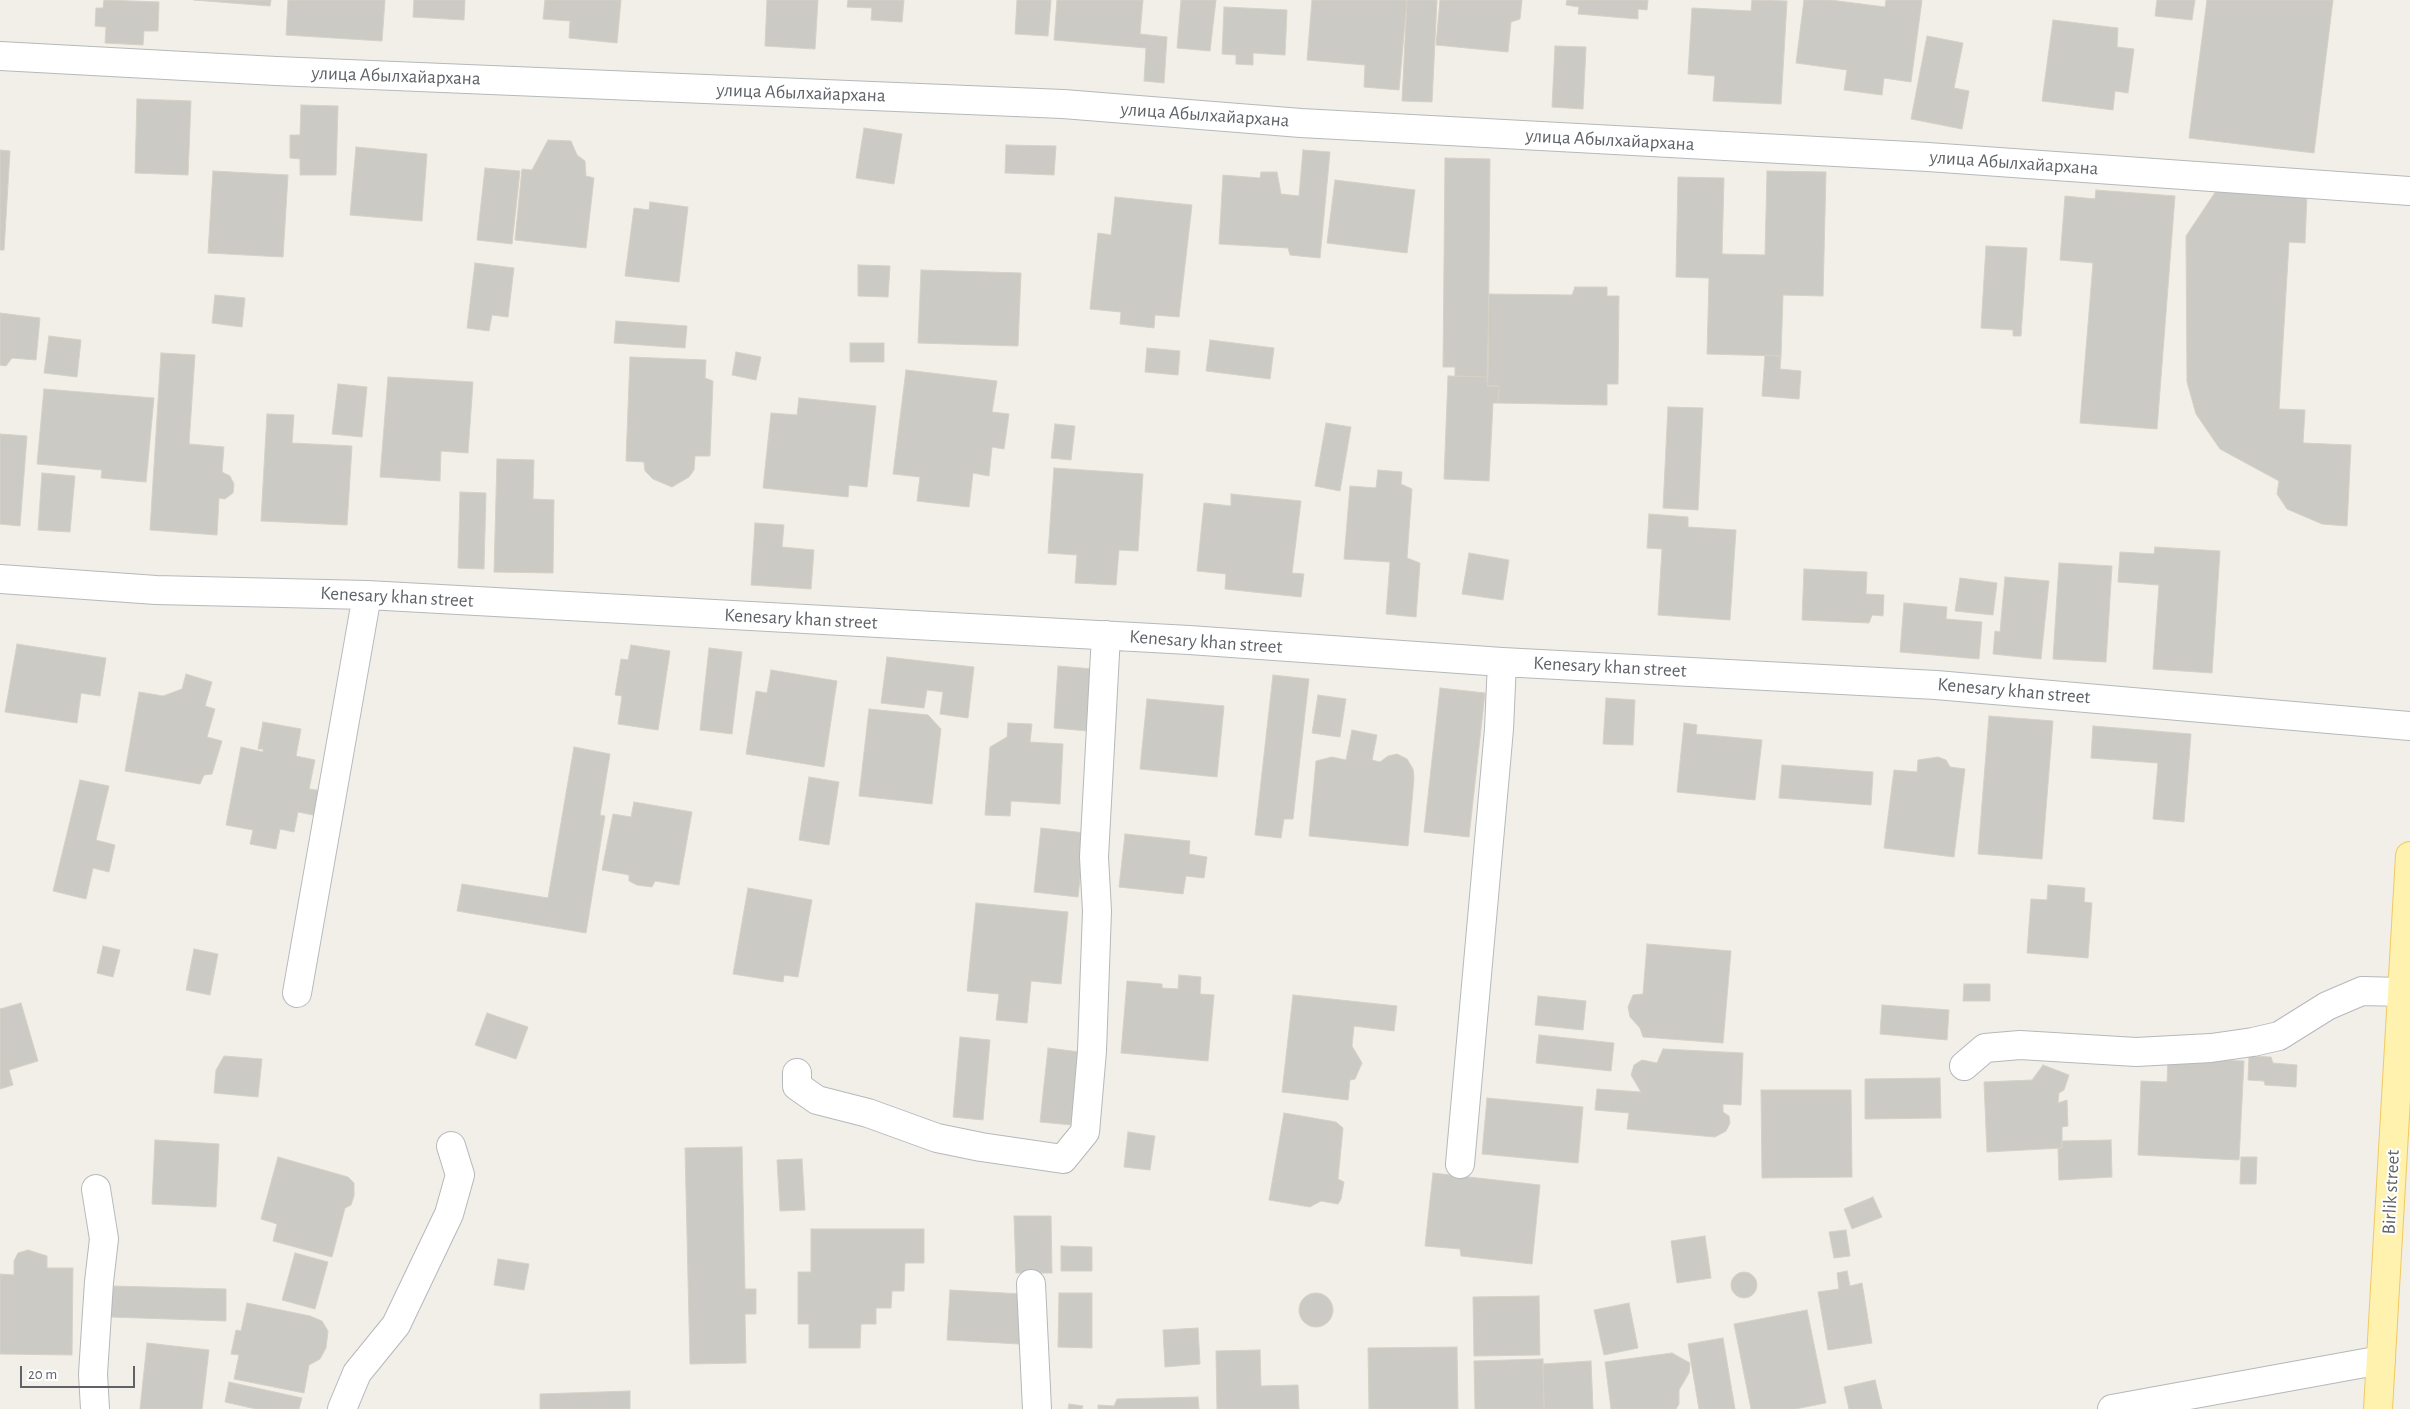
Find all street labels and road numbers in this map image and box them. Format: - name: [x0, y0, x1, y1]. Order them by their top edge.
- street label: улица Абылхайархана: [311, 62, 481, 90]
- street label: улица Абылхайархана: [716, 79, 886, 107]
- street label: улица Абылхайархана: [1120, 98, 1290, 132]
- street label: улица Абылхайархана: [1525, 124, 1695, 156]
- street label: улица Абылхайархана: [1929, 146, 2099, 180]
- street label: Kenesary khan street: [320, 582, 474, 612]
- street label: Kenesary khan street: [724, 604, 878, 634]
- street label: Kenesary khan street: [1129, 625, 1283, 659]
- street label: Kenesary khan street: [1533, 652, 1687, 682]
- street label: Kenesary khan street: [1937, 673, 2091, 709]
- street label: Birlik street: [2377, 1149, 2405, 1235]

